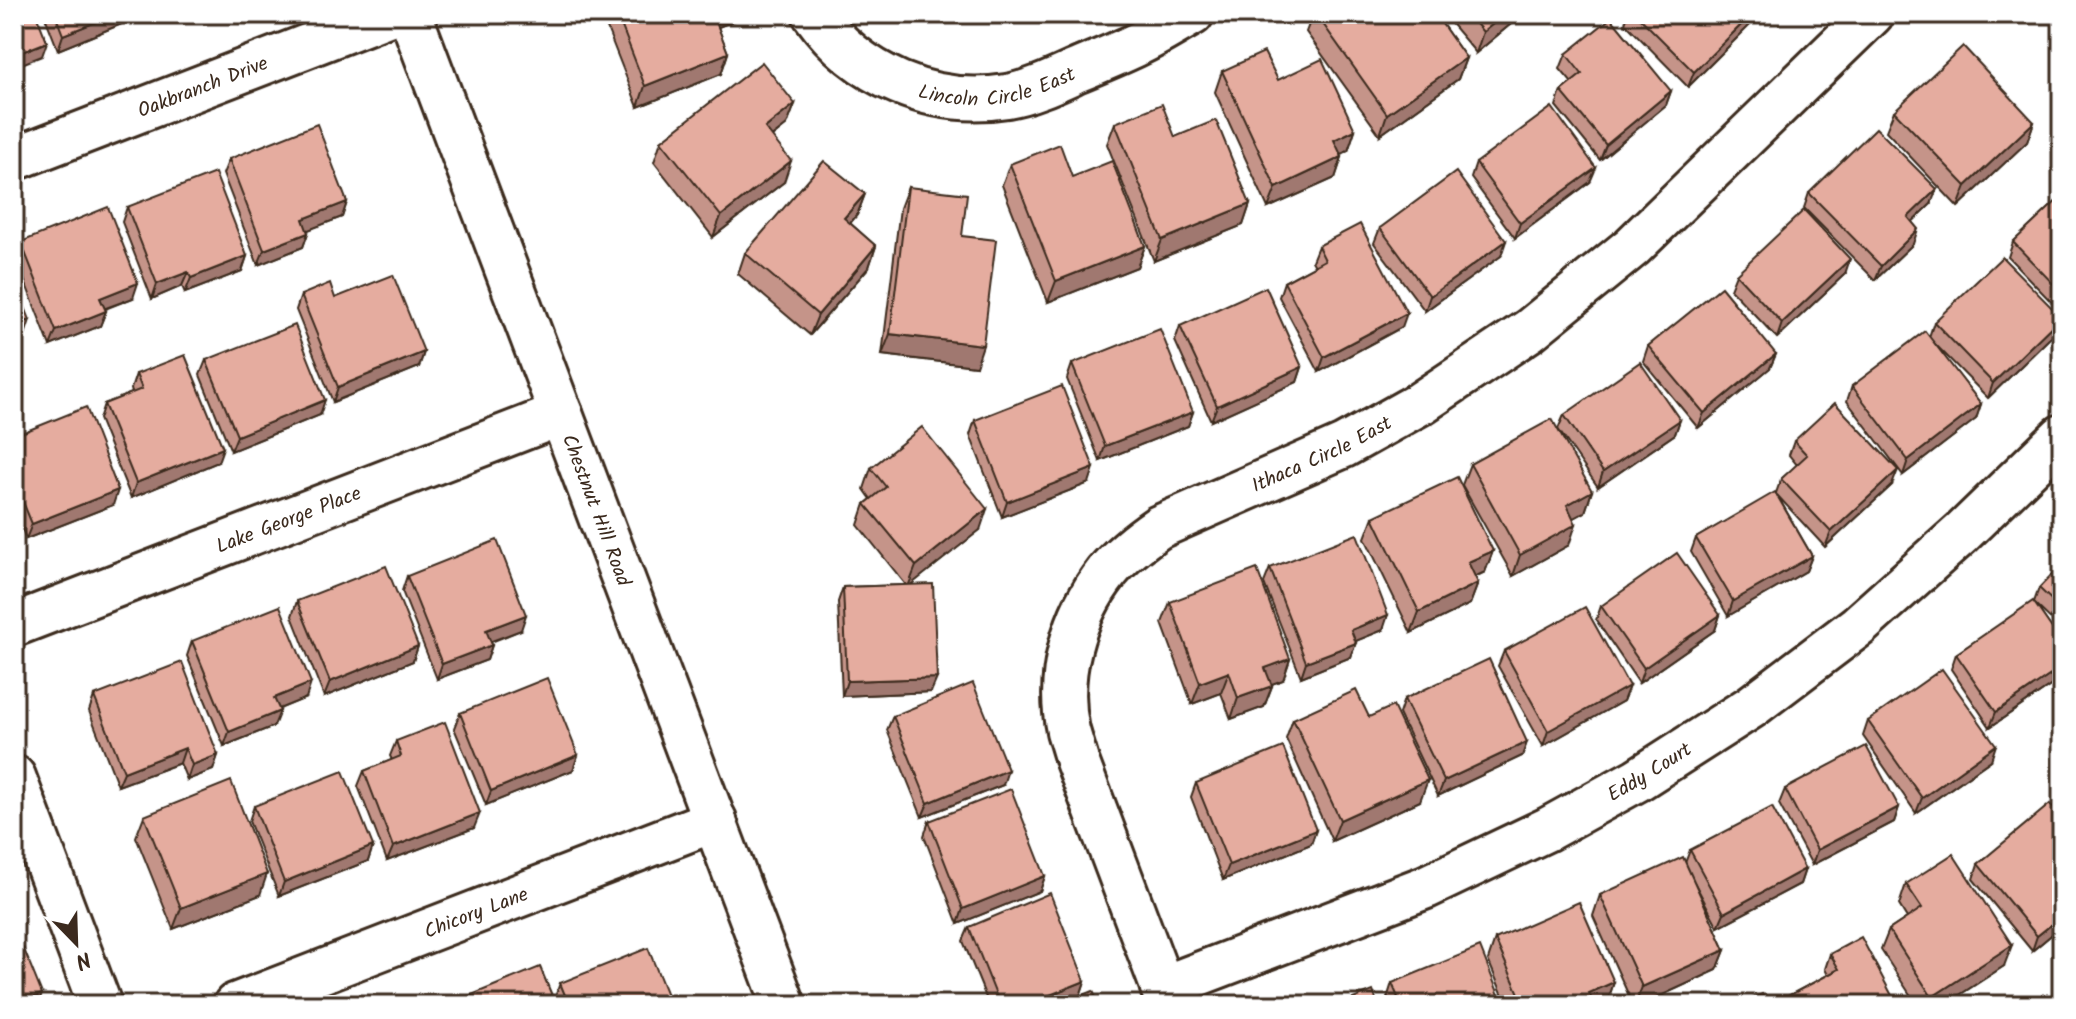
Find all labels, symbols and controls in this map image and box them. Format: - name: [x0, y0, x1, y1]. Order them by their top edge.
- street label: Oakbranch Drive: [133, 48, 273, 128]
- street label: Lincoln Circle East: [914, 59, 1081, 117]
- street label: Ithaca Circle East: [1247, 408, 1399, 503]
- street label: Chestnut Hill Road: [552, 430, 639, 592]
- street label: Lake George Place: [212, 479, 366, 564]
- street label: Eddy Court: [1602, 735, 1699, 811]
- street label: Chicory Lane: [420, 879, 533, 949]
- north arrow: [36, 903, 116, 983]
- text: N: [70, 940, 96, 978]

